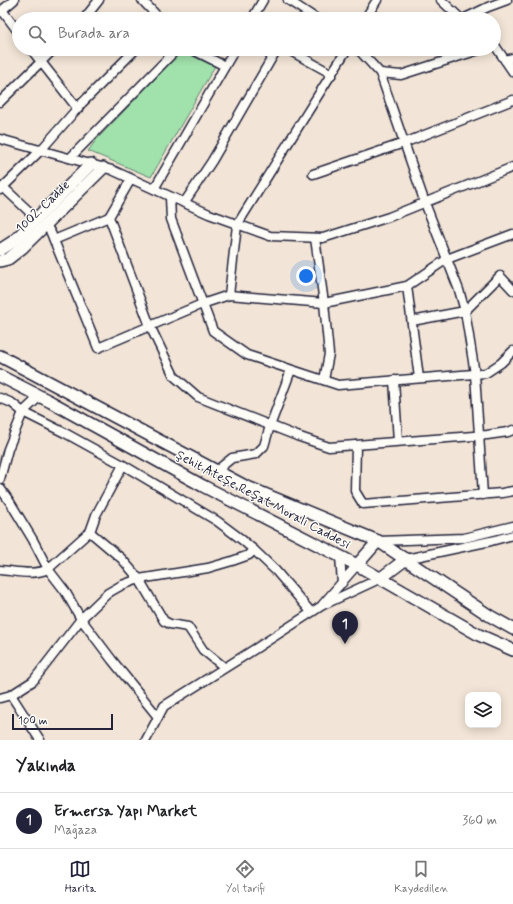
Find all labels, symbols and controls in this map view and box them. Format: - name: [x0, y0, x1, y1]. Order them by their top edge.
- search box: [12, 12, 501, 56]
- icon: search: [26, 23, 48, 45]
- text: Burada ara: [58, 24, 130, 44]
- street label: 1002. Cadde: [12, 177, 74, 237]
- your location: [296, 266, 316, 286]
- street label: Şehit Ateşe Reşat Moralı Caddesi: [173, 447, 353, 553]
- pin: 1: [332, 611, 358, 644]
- map controls: [465, 692, 501, 728]
- button: layers: [465, 692, 501, 728]
- scale bar: [12, 712, 113, 731]
- text: 100 m: [18, 714, 48, 728]
- text: Yakında: [16, 755, 76, 777]
- text: Ermersa Yapı Market: [54, 802, 197, 822]
- text: 1: [26, 812, 32, 829]
- text: 360 m: [462, 812, 497, 829]
- text: Mağaza: [54, 822, 97, 839]
- tab: Harita: [65, 858, 96, 896]
- tab: Yol tarifi: [226, 858, 265, 896]
- tab: Kaydedilen: [394, 858, 448, 896]

